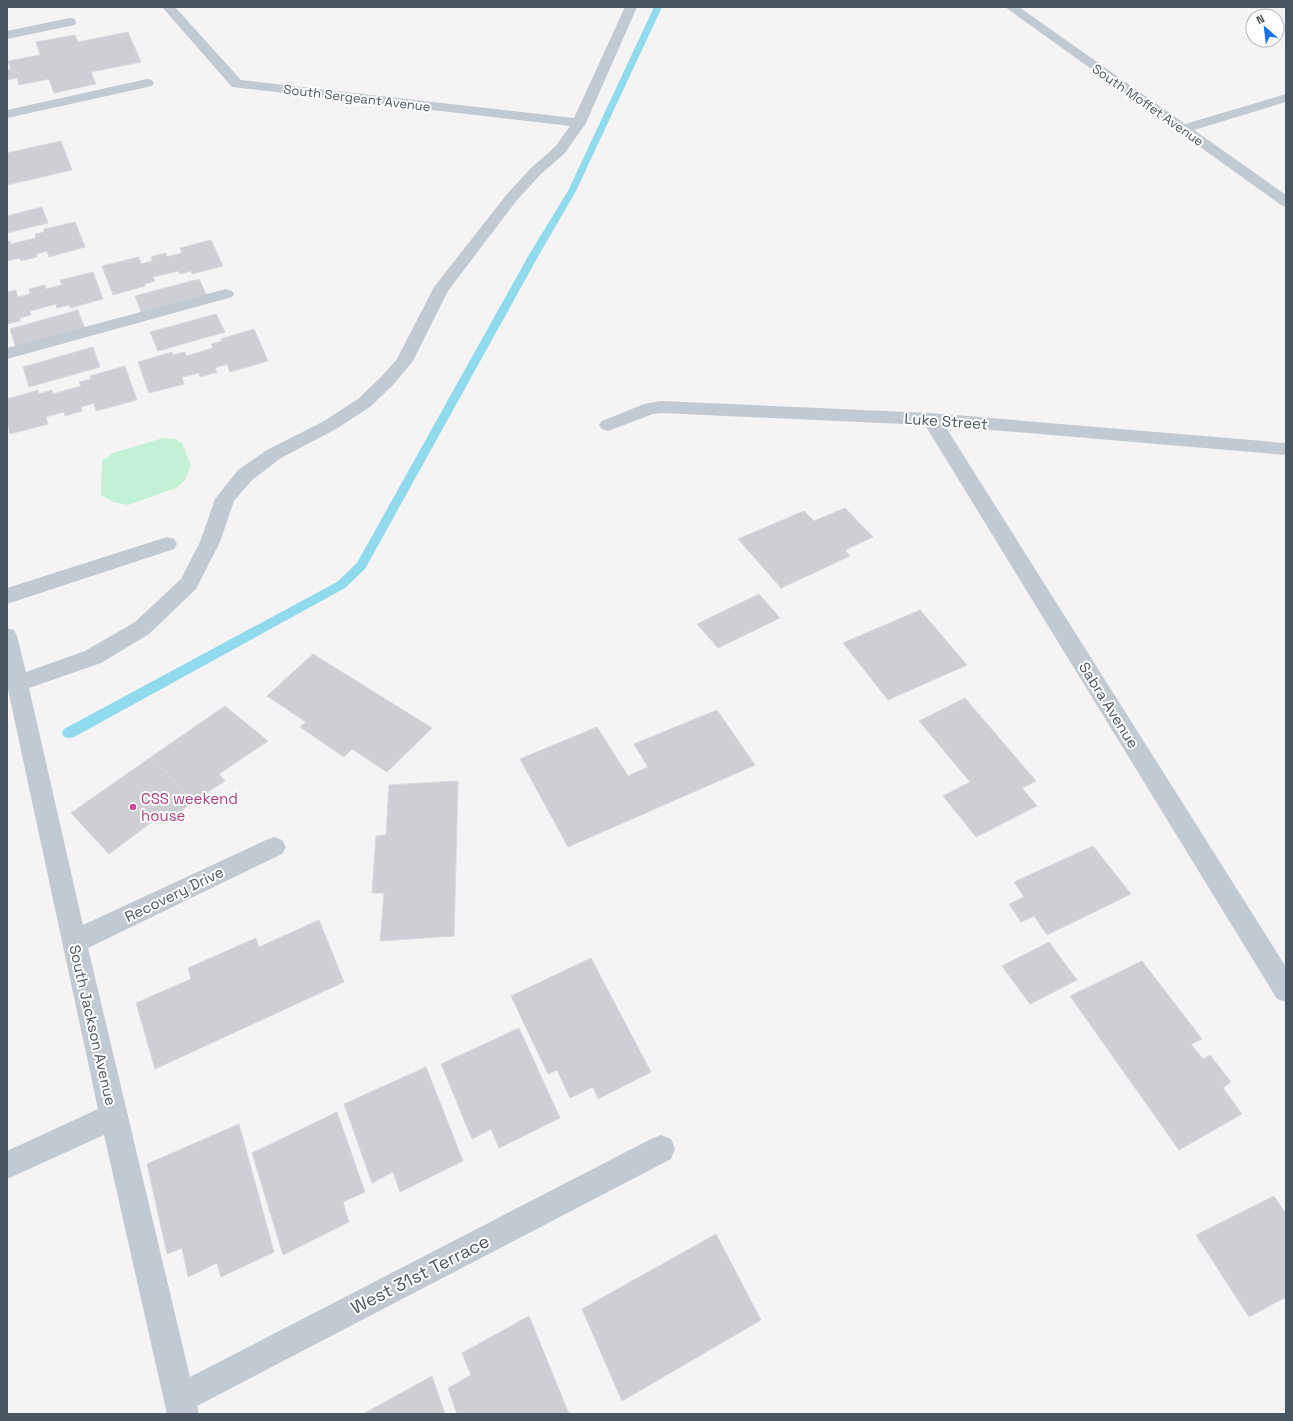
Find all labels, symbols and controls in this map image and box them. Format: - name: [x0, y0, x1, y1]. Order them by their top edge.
- north arrow: [1245, 8, 1285, 48]
- text: N: [1254, 11, 1267, 27]
- street label: South Moffet Avenue: [1089, 60, 1207, 150]
- street label: South Sergeant Avenue: [283, 81, 431, 115]
- street label: Luke Street: [904, 409, 988, 433]
- street label: Sabra Avenue: [1075, 658, 1143, 752]
- place label: CSS weekend house: [141, 789, 238, 825]
- marker: CSS weekend house: [128, 802, 138, 812]
- street label: Recovery Drive: [121, 862, 227, 926]
- street label: South Jackson Avenue: [65, 943, 121, 1107]
- street label: West 31st Terrace: [347, 1229, 493, 1319]

